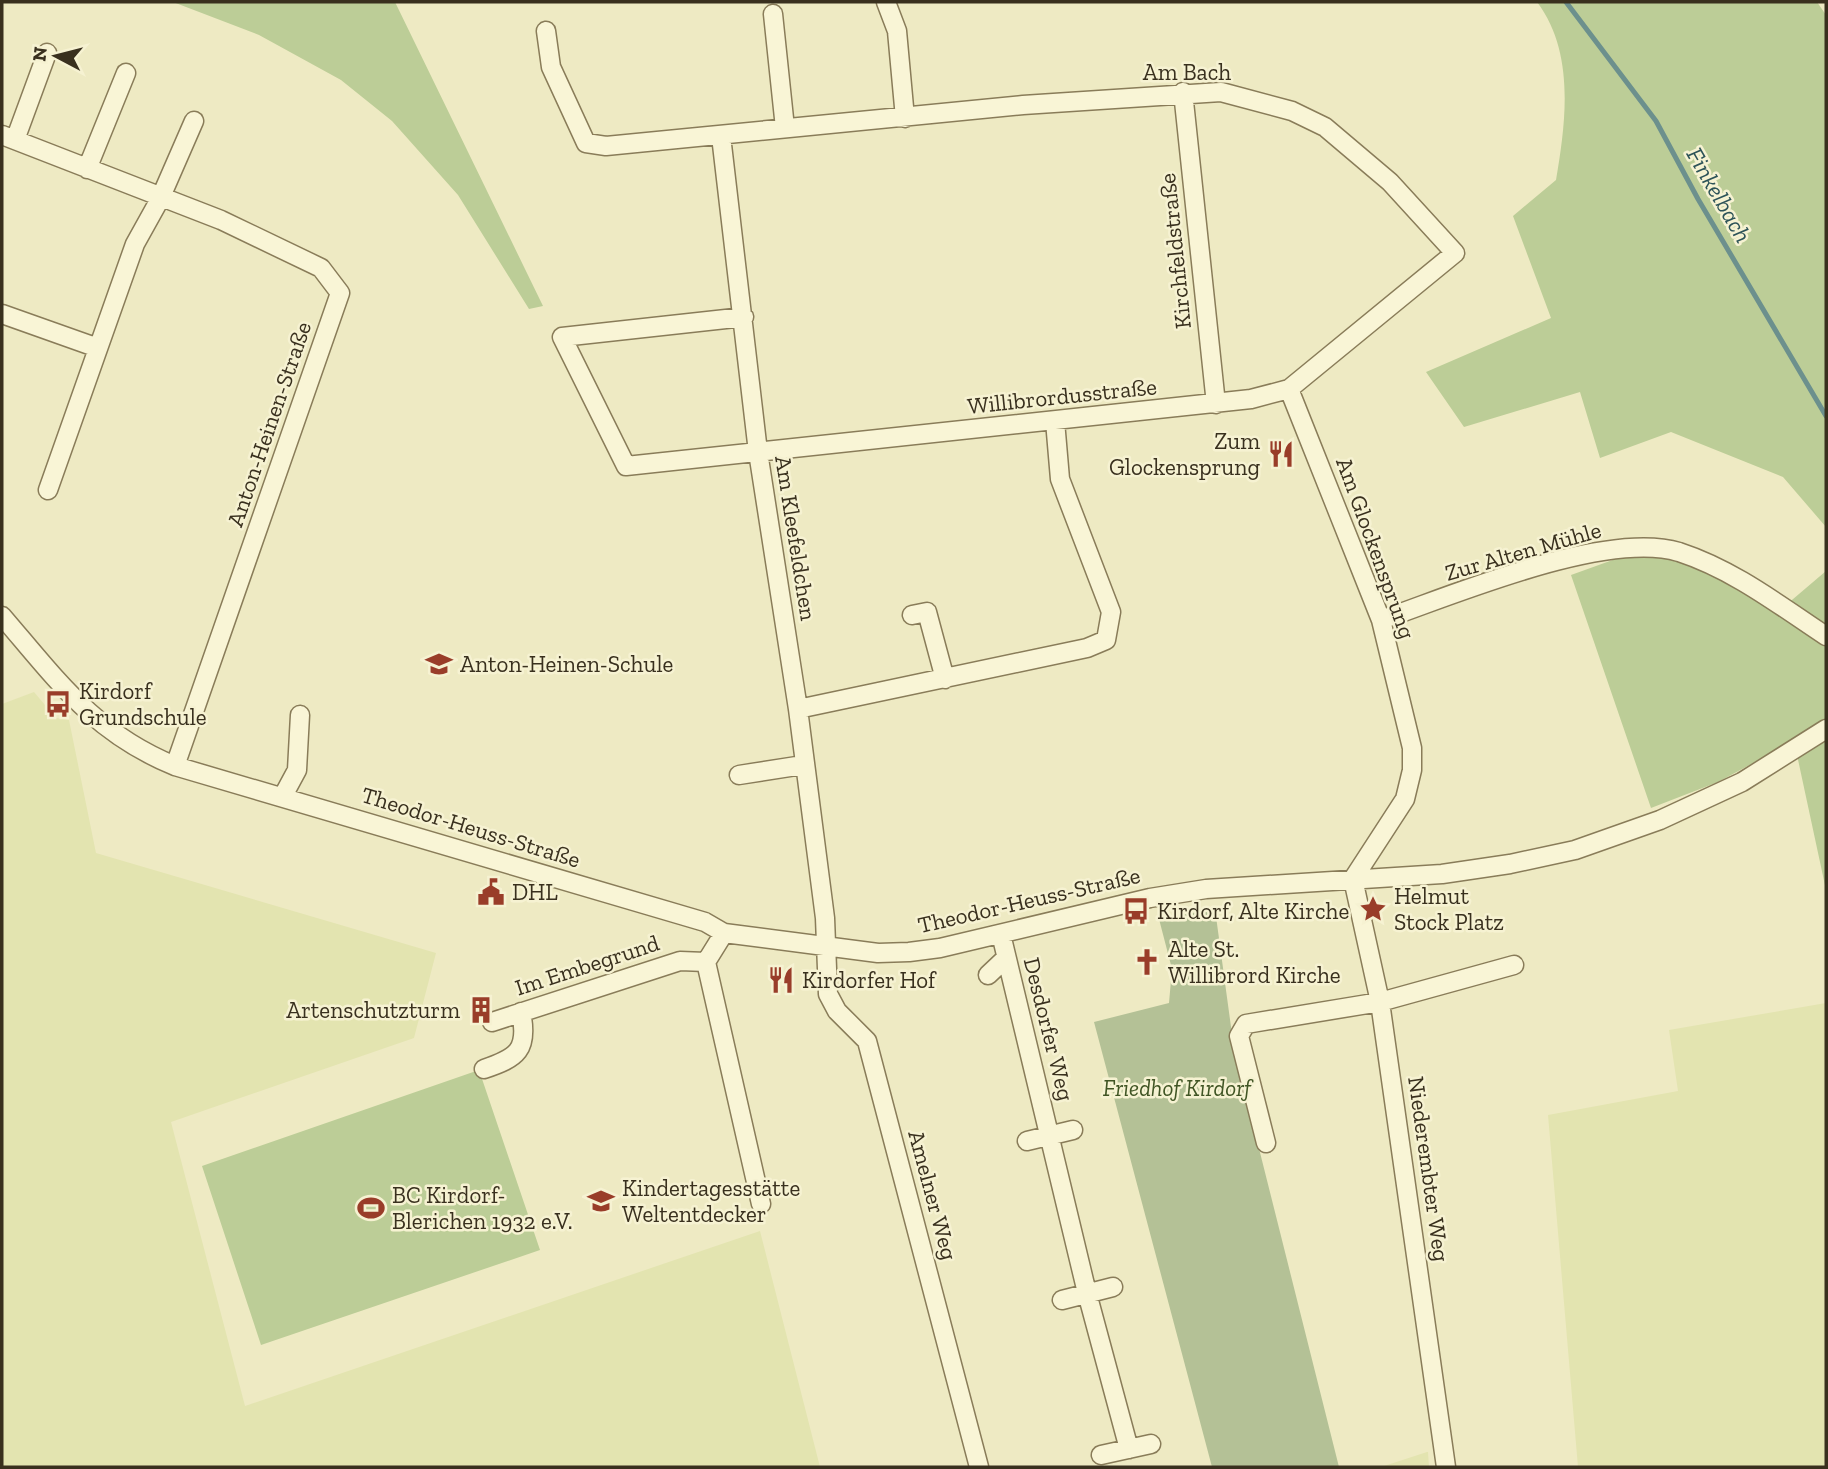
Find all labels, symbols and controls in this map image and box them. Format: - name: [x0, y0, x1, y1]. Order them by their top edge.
- north arrow: [21, 21, 91, 91]
- text: N: [27, 45, 52, 63]
- street label: Am Bach: [1143, 58, 1231, 86]
- water label: Finkelbach: [1681, 142, 1758, 248]
- street label: Kirchfeldstraße: [1153, 172, 1197, 330]
- street label: Anton-Heinen-Straße: [221, 318, 317, 530]
- street label: Willibrordusstraße: [966, 372, 1158, 420]
- place label: Zum Glockensprung: [1109, 427, 1260, 481]
- restaurant icon: Zum Glockensprung: [1266, 439, 1296, 469]
- street label: Am Kleefeldchen: [769, 453, 823, 623]
- street label: Am Glockensprung: [1330, 453, 1422, 643]
- street label: Zur Alten Mühle: [1442, 515, 1604, 587]
- school or university icon: Anton-Heinen-Schule: [424, 649, 454, 679]
- place label: Anton-Heinen-Schule: [460, 650, 673, 678]
- place label: Kirdorf Grundschule: [79, 677, 207, 731]
- bus stop icon: Kirdorf Grundschule: [43, 689, 73, 719]
- street label: Theodor-Heuss-Straße: [358, 780, 584, 874]
- street label: Theodor-Heuss-Straße: [915, 861, 1143, 939]
- public building icon: DHL: [476, 877, 506, 907]
- place label: DHL: [512, 878, 558, 906]
- place label: Helmut Stock Platz: [1394, 882, 1504, 936]
- place icon: Helmut Stock Platz: [1358, 894, 1388, 924]
- bus stop icon: Kirdorf, Alte Kirche: [1121, 896, 1151, 926]
- place label: Kirdorf, Alte Kirche: [1157, 897, 1349, 925]
- street label: Im Embegrund: [511, 928, 663, 1001]
- place label: Alte St. Willibrord Kirche: [1168, 935, 1341, 989]
- church icon: Alte St. Willibrord Kirche: [1132, 947, 1162, 977]
- street label: Desdorfer Weg: [1018, 954, 1080, 1104]
- restaurant icon: Kirdorfer Hof: [766, 965, 796, 995]
- place label: Kirdorfer Hof: [802, 966, 937, 994]
- building icon: Artenschutzturm: [466, 995, 496, 1025]
- place label: Artenschutzturm: [286, 996, 460, 1024]
- park label: Friedhof Kirdorf: [1103, 1074, 1254, 1102]
- street label: Niederembter Weg: [1402, 1075, 1456, 1264]
- street label: Amelner Weg: [902, 1127, 964, 1263]
- place label: Kindertagesstätte Weltentdecker: [622, 1174, 800, 1228]
- place label: BC Kirdorf- Blerichen 1932 e.V.: [392, 1181, 573, 1235]
- school or university icon: Kindertagesstätte Weltentdecker: [586, 1186, 616, 1216]
- sports icon: BC Kirdorf- Blerichen 1932 e.V.: [356, 1193, 386, 1223]

